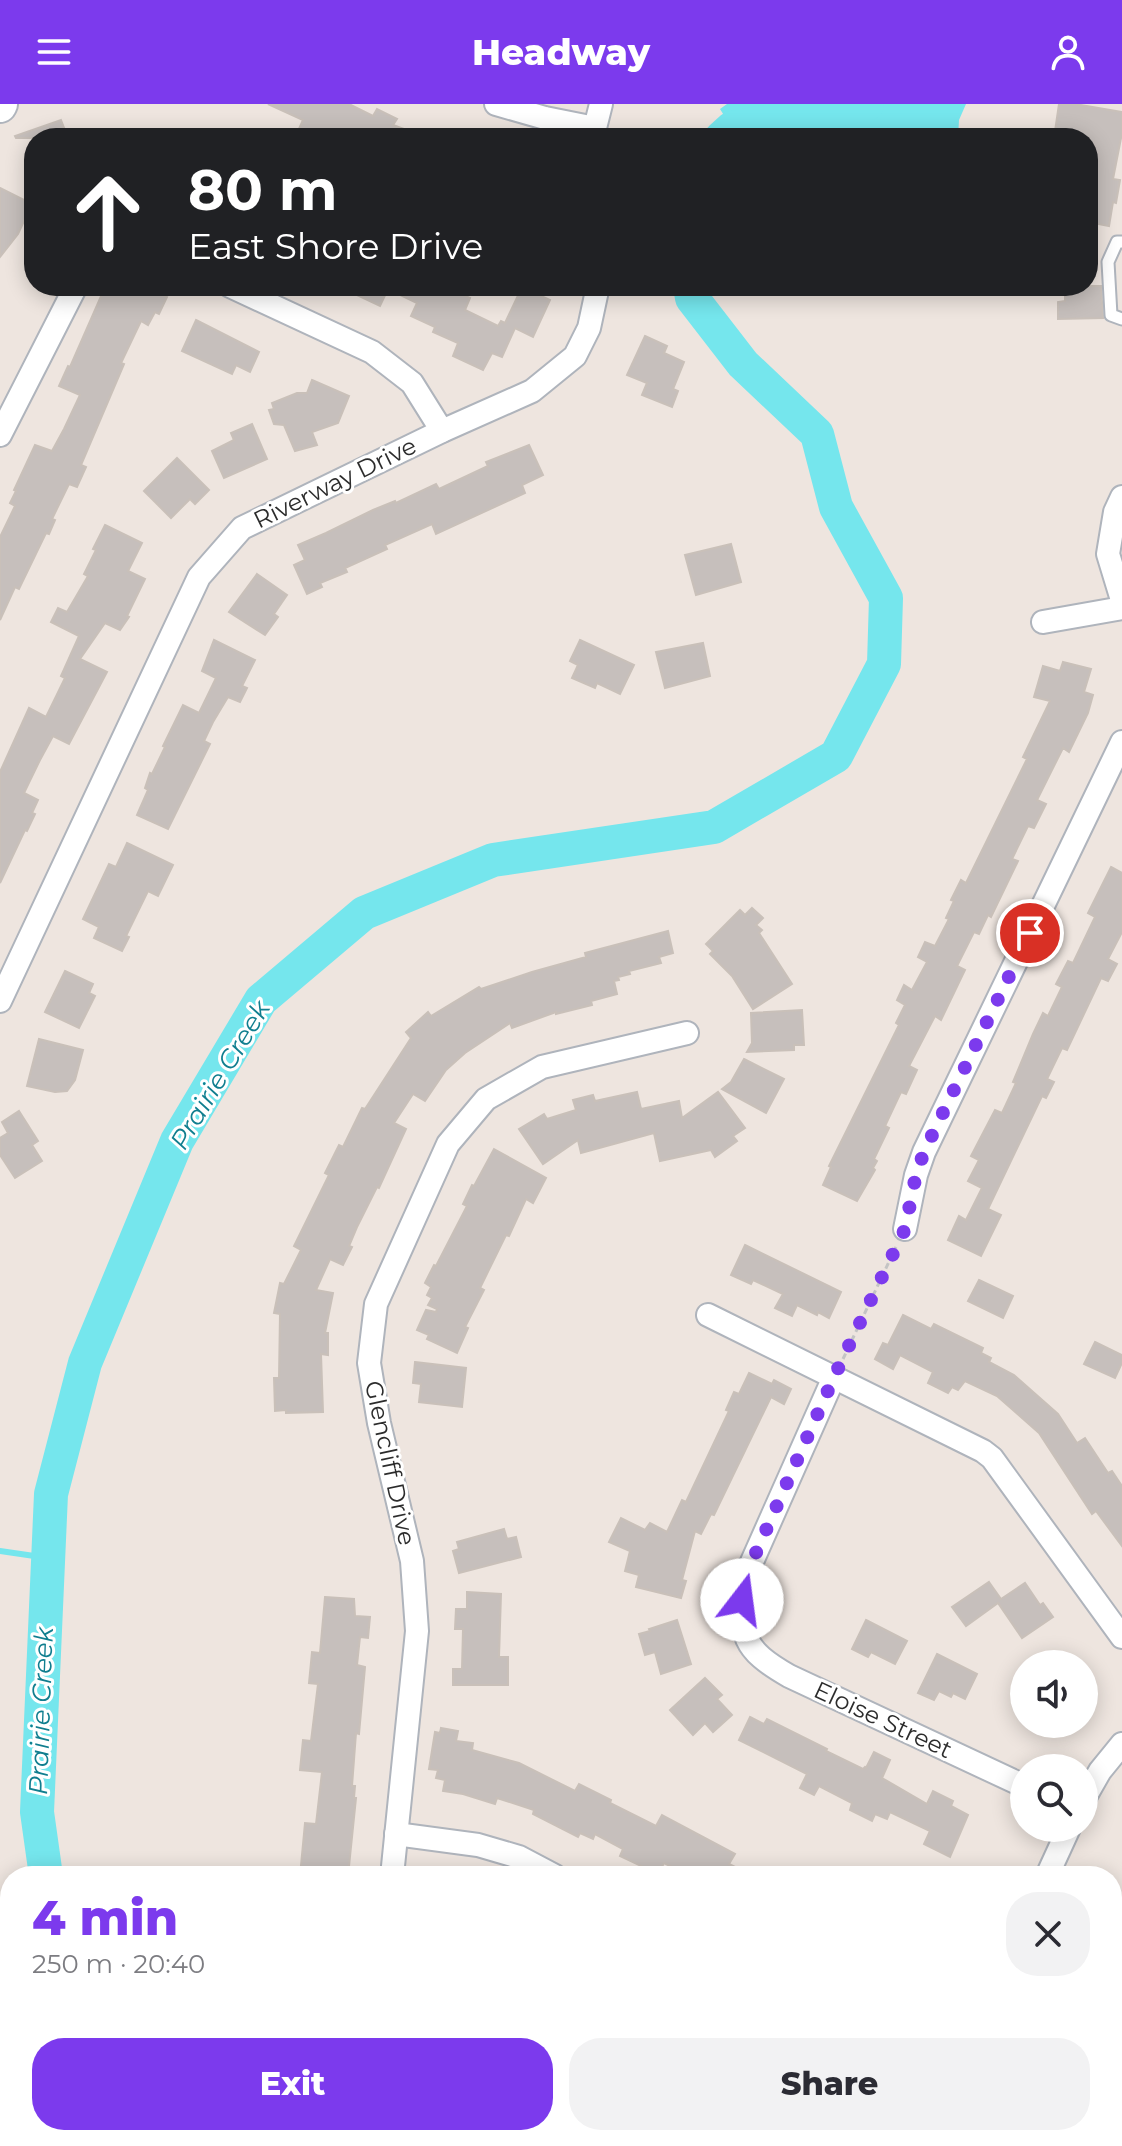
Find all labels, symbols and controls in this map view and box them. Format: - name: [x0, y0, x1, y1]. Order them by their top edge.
- icon: menu: [32, 30, 76, 74]
- text: Headway: [472, 30, 650, 74]
- icon: person: [1046, 30, 1090, 74]
- text: 80 m: [188, 156, 338, 224]
- icon: ahead: [56, 160, 160, 264]
- text: East Shore Drive: [188, 224, 483, 268]
- street label: Riverway Drive: [249, 431, 421, 534]
- pin: [996, 899, 1064, 967]
- icon: arrive: [1008, 911, 1052, 955]
- water label: Prairie Creek: [163, 993, 278, 1155]
- street label: Glencliff Drive: [359, 1378, 422, 1548]
- position arrow: [700, 1558, 784, 1642]
- water label: Prairie Creek: [22, 1625, 60, 1796]
- map controls: [1010, 1650, 1098, 1842]
- button: sound: [1010, 1650, 1098, 1738]
- street label: Eloise Street: [810, 1675, 957, 1764]
- button: search: [1010, 1754, 1098, 1842]
- text: 4 min: [32, 1889, 178, 1947]
- button: close: [1006, 1892, 1090, 1976]
- text: 250 m · 20:40: [32, 1948, 205, 1980]
- button: Exit: [32, 2038, 553, 2130]
- button: Share: [569, 2038, 1090, 2130]

